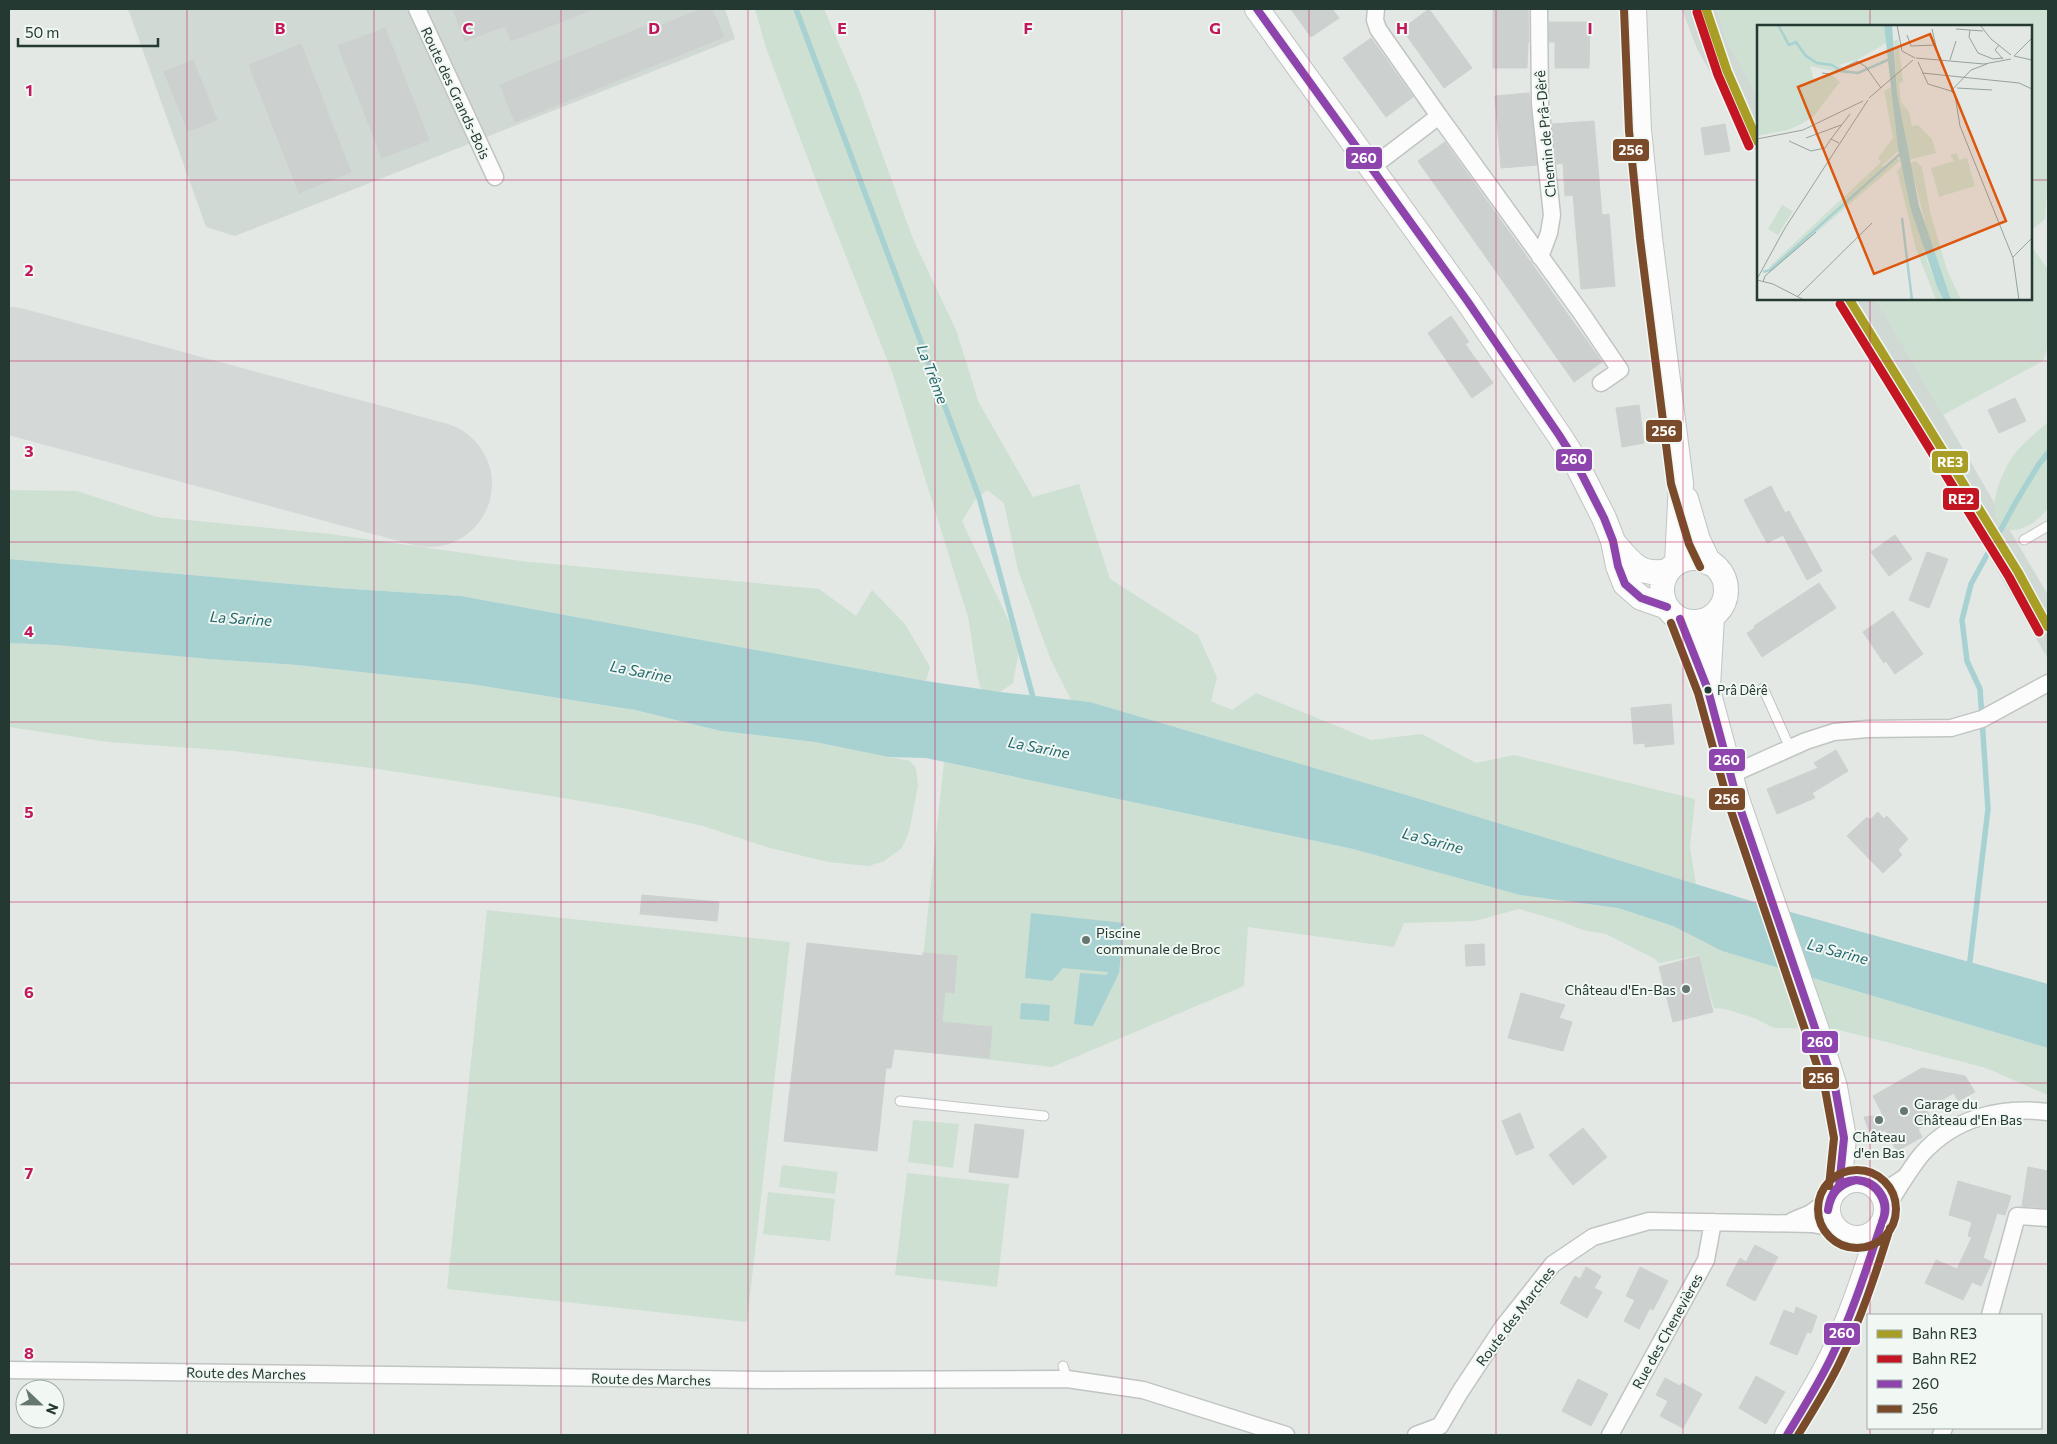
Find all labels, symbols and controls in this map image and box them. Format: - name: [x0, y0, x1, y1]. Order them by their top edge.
- scale bar: [18, 15, 158, 47]
- text: B: [275, 18, 286, 37]
- text: C: [463, 18, 474, 37]
- text: D: [648, 18, 660, 37]
- text: E: [837, 18, 847, 37]
- text: F: [1023, 18, 1033, 37]
- text: G: [1209, 18, 1221, 37]
- text: H: [1396, 18, 1408, 37]
- text: I: [1587, 18, 1593, 37]
- text: 50 m: [25, 23, 59, 41]
- street label: Route des Grands-Bois: [418, 24, 494, 162]
- inset map: [1757, 25, 2032, 300]
- street label: Chemin de Prâ-Dêrê: [1531, 70, 1559, 198]
- text: 1: [25, 80, 33, 99]
- line badge: 256: [1612, 138, 1650, 162]
- text: 256: [1619, 141, 1644, 158]
- line badge: 260: [1345, 146, 1383, 170]
- text: 260: [1351, 149, 1377, 166]
- text: 2: [24, 260, 34, 279]
- water label: La Trême: [913, 342, 953, 406]
- line badge: 256: [1645, 419, 1683, 443]
- text: 256: [1652, 422, 1677, 439]
- text: 3: [24, 441, 34, 460]
- line badge: 260: [1555, 448, 1593, 472]
- text: 260: [1561, 450, 1587, 467]
- line badge: RE3: [1931, 450, 1969, 474]
- text: RE3: [1937, 453, 1963, 470]
- line badge: RE2: [1942, 487, 1980, 511]
- text: RE2: [1948, 490, 1974, 507]
- water label: La Sarine: [209, 607, 273, 629]
- text: 4: [24, 621, 34, 640]
- water label: La Sarine: [609, 656, 673, 686]
- place label: Prâ Dêrê: [1717, 682, 1768, 698]
- marker: Prâ Dêrê: [1703, 685, 1713, 695]
- water label: La Sarine: [1007, 732, 1071, 762]
- line badge: 260: [1708, 748, 1746, 772]
- text: 260: [1714, 751, 1740, 768]
- line badge: 256: [1708, 787, 1746, 811]
- text: 256: [1715, 790, 1740, 807]
- text: 5: [24, 802, 34, 821]
- water label: La Sarine: [1401, 823, 1465, 857]
- place label: Piscine communale de Broc: [1096, 924, 1220, 957]
- marker: Piscine communale de Broc: [1080, 934, 1092, 946]
- water label: La Sarine: [1806, 934, 1870, 968]
- place label: Château d'En-Bas: [1564, 981, 1676, 998]
- text: 6: [24, 982, 34, 1001]
- marker: Château d'En-Bas: [1680, 983, 1692, 995]
- line badge: 260: [1801, 1030, 1839, 1054]
- text: 260: [1807, 1033, 1833, 1050]
- line badge: 256: [1802, 1066, 1840, 1090]
- text: 256: [1809, 1069, 1834, 1086]
- place label: Garage du Château d'En Bas: [1914, 1095, 2022, 1128]
- marker: Garage du Château d'En Bas: [1898, 1105, 1910, 1117]
- marker: Château d'en Bas: [1873, 1114, 1885, 1126]
- place label: Château d'en Bas: [1852, 1128, 1906, 1161]
- text: 7: [25, 1163, 34, 1182]
- street label: Route des Marches: [1472, 1263, 1558, 1369]
- street label: Rue des Chenevières: [1628, 1270, 1706, 1392]
- legend: [1867, 1314, 2042, 1429]
- line badge: 260: [1823, 1322, 1861, 1346]
- text: 260: [1829, 1324, 1855, 1341]
- text: Bahn RE3: [1912, 1324, 1977, 1342]
- text: 8: [24, 1343, 34, 1362]
- text: Bahn RE2: [1912, 1349, 1977, 1367]
- street label: Route des Marches: [186, 1363, 306, 1383]
- street label: Route des Marches: [591, 1369, 711, 1389]
- text: 260: [1912, 1374, 1939, 1392]
- north arrow: [15, 1379, 65, 1429]
- text: 256: [1912, 1399, 1938, 1417]
- text: N: [43, 1401, 62, 1417]

